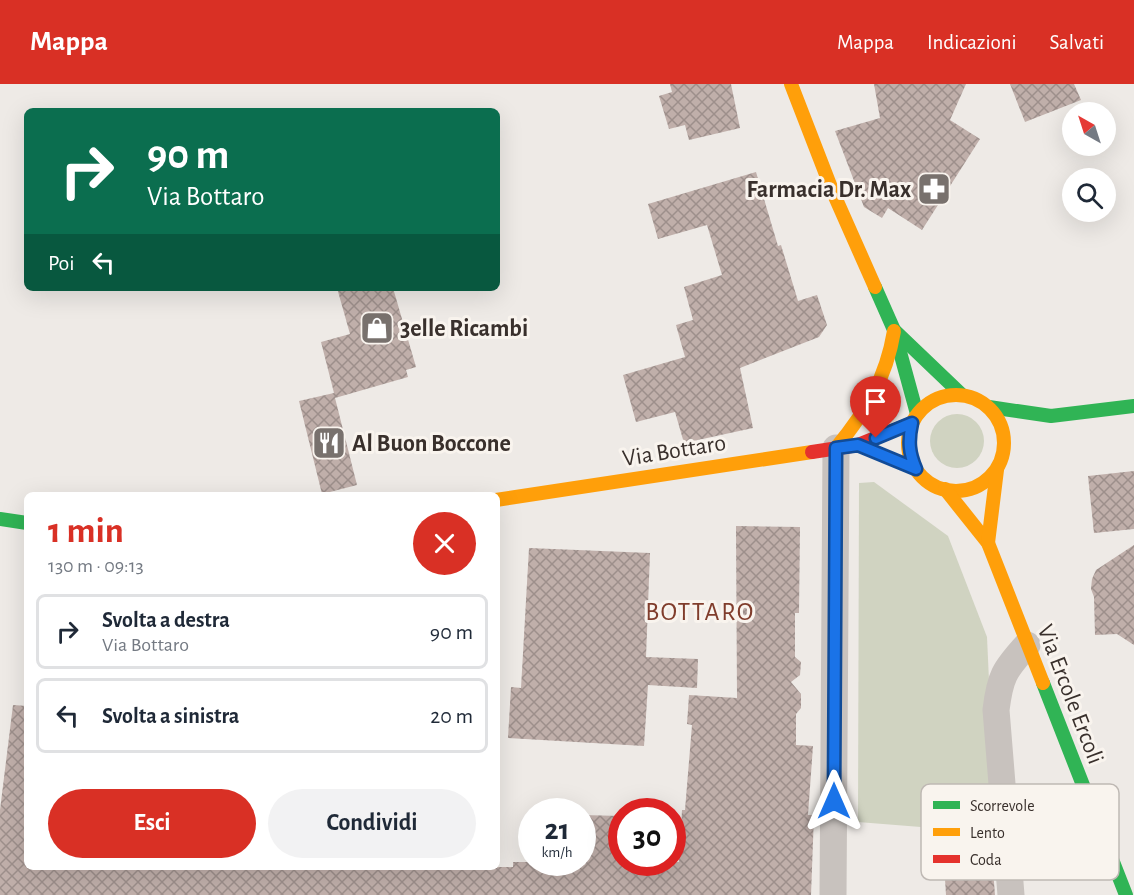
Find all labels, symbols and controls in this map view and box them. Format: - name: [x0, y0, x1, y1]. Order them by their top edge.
- text: Mappa: [30, 28, 108, 56]
- text: Mappa: [837, 32, 894, 53]
- text: Indicazioni: [927, 32, 1017, 53]
- text: Salvati: [1050, 32, 1104, 53]
- north arrow: [1062, 102, 1116, 156]
- map controls: [1062, 102, 1116, 222]
- icon: right: [48, 132, 126, 210]
- text: 90 m: [147, 134, 229, 176]
- button: search: [1062, 168, 1116, 222]
- pharmacy icon: Farmacia Dr. Max: [916, 171, 952, 207]
- place label: Farmacia Dr. Max: [746, 178, 911, 202]
- text: Via Bottaro: [147, 183, 265, 210]
- icon: left: [87, 246, 120, 279]
- text: Poi: [48, 252, 75, 274]
- shop icon: 3elle Ricambi: [359, 310, 395, 346]
- place label: 3elle Ricambi: [400, 317, 528, 341]
- pin: [850, 376, 901, 438]
- icon: arrive: [859, 385, 892, 418]
- restaurant icon: Al Buon Boccone: [311, 425, 347, 461]
- street label: Via Bottaro: [621, 431, 728, 471]
- place label: Al Buon Boccone: [352, 432, 511, 456]
- button: close: [413, 512, 476, 575]
- text: 1 min: [48, 513, 124, 549]
- text: 130 m · 09:13: [48, 556, 144, 576]
- district label: BOTTARO: [645, 599, 755, 625]
- text: Svolta a destra: [102, 609, 230, 631]
- icon: right: [51, 615, 84, 648]
- text: 90 m: [430, 621, 473, 643]
- street label: Via Ercole Ercoli: [1032, 621, 1108, 767]
- text: Via Bottaro: [102, 635, 189, 655]
- icon: left: [51, 699, 84, 732]
- text: Svolta a sinistra: [102, 705, 239, 727]
- text: 20 m: [430, 705, 473, 727]
- position arrow: [802, 769, 866, 833]
- legend: [921, 784, 1119, 880]
- button: Esci: [48, 789, 256, 858]
- button: Condividi: [268, 789, 476, 858]
- speed limit sign: 30: [608, 798, 686, 876]
- text: Scorrevole: [970, 798, 1035, 814]
- text: 21: [545, 815, 569, 845]
- text: Lento: [970, 825, 1005, 841]
- text: km/h: [542, 845, 572, 860]
- text: Coda: [970, 852, 1002, 868]

